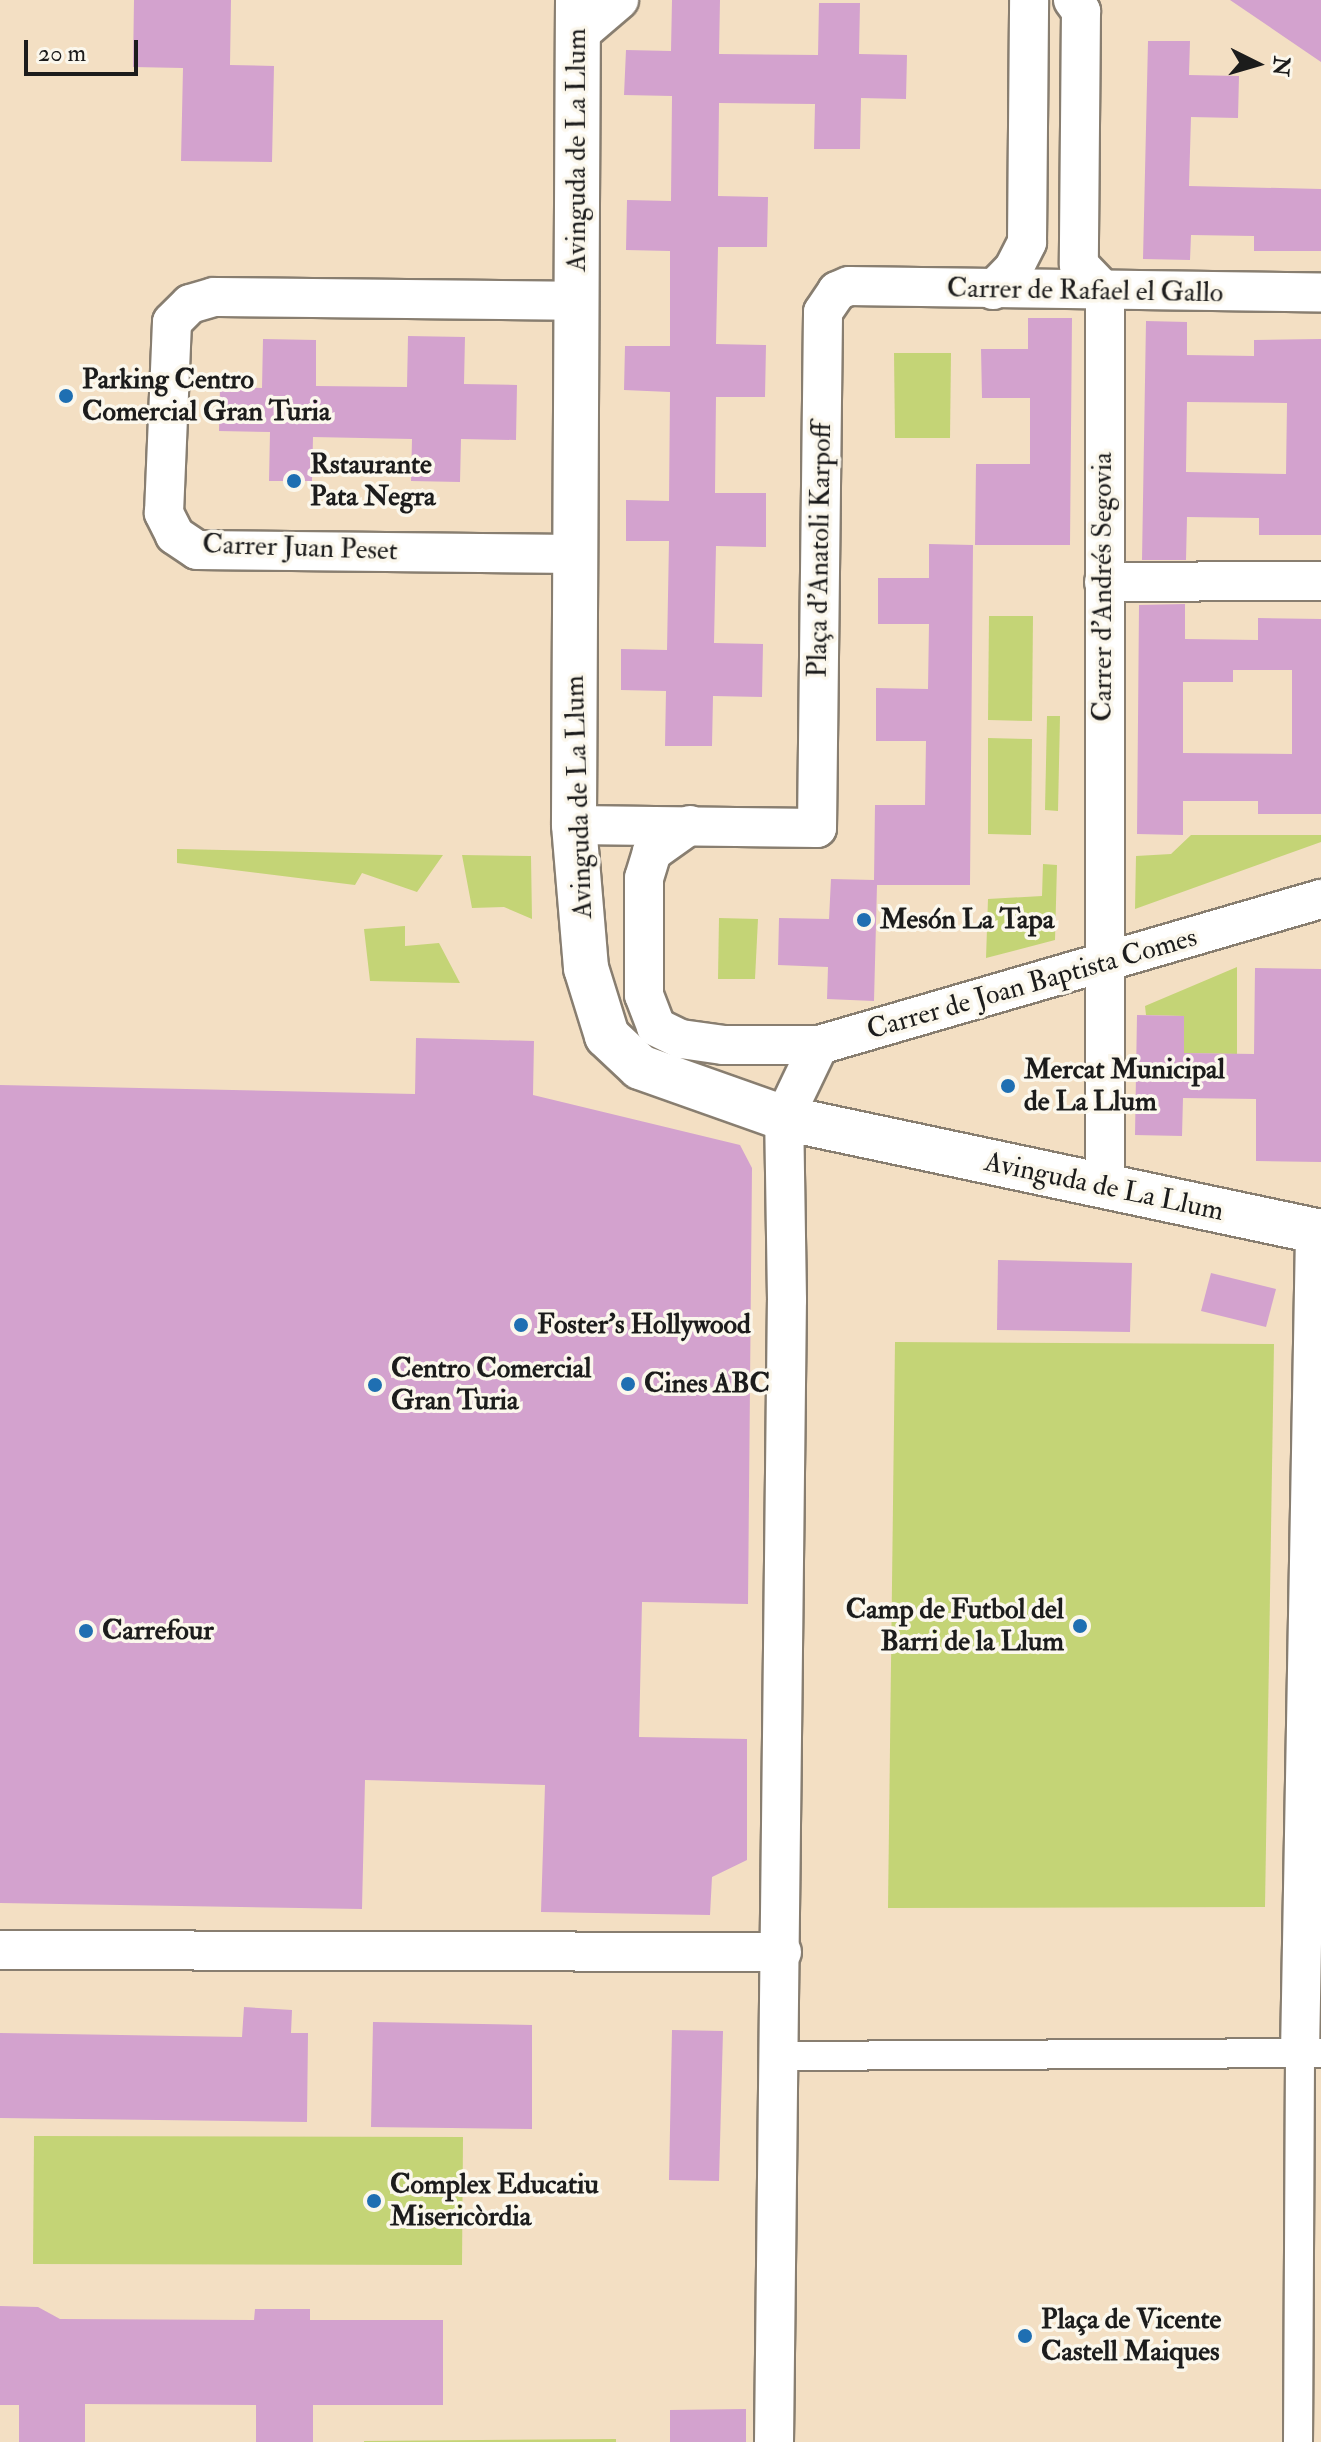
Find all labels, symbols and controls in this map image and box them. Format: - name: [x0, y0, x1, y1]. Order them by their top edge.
- scale bar: [28, 24, 142, 74]
- north arrow: [1217, 24, 1297, 104]
- street label: Avinguda de La Llum: [560, 28, 594, 272]
- text: 20 m: [38, 38, 86, 69]
- text: N: [1266, 55, 1296, 77]
- street label: Carrer de Rafael el Gallo: [946, 272, 1224, 310]
- place label: Parking Centro Comercial Gran Turia: [82, 363, 331, 429]
- marker: Parking Centro Comercial Gran Turia: [57, 387, 75, 405]
- street label: Plaça d'Anatoli Karpoff: [801, 422, 839, 678]
- place label: Rstaurante Pata Negra: [310, 448, 436, 514]
- street label: Carrer d'Andrés Segovia: [1086, 452, 1120, 722]
- marker: Rstaurante Pata Negra: [285, 472, 303, 490]
- street label: Carrer Juan Peset: [202, 528, 398, 568]
- street label: Avinguda de La Llum: [558, 675, 600, 919]
- place label: Mesón La Tapa: [880, 903, 1054, 937]
- marker: Mesón La Tapa: [855, 911, 873, 929]
- street label: Carrer de Joan Baptista Comes: [863, 921, 1201, 1047]
- place label: Mercat Municipal de La Llum: [1024, 1053, 1225, 1119]
- marker: Mercat Municipal de La Llum: [999, 1077, 1017, 1095]
- street label: Avinguda de La Llum: [981, 1145, 1227, 1229]
- place label: Foster's Hollywood: [537, 1308, 751, 1342]
- marker: Foster's Hollywood: [512, 1316, 530, 1334]
- place label: Centro Comercial Gran Turia: [391, 1352, 591, 1418]
- place label: Cines ABC: [644, 1367, 770, 1401]
- marker: Cines ABC: [619, 1375, 637, 1393]
- marker: Centro Comercial Gran Turia: [366, 1376, 384, 1394]
- place label: Camp de Futbol del Barri de la Llum: [846, 1593, 1064, 1659]
- place label: Carrefour: [102, 1614, 214, 1648]
- marker: Camp de Futbol del Barri de la Llum: [1071, 1617, 1089, 1635]
- marker: Carrefour: [77, 1622, 95, 1640]
- place label: Complex Educatiu Misericòrdia: [390, 2168, 599, 2234]
- marker: Complex Educatiu Misericòrdia: [365, 2192, 383, 2210]
- place label: Plaça de Vicente Castell Maiques: [1041, 2303, 1221, 2369]
- marker: Plaça de Vicente Castell Maiques: [1016, 2327, 1034, 2345]

